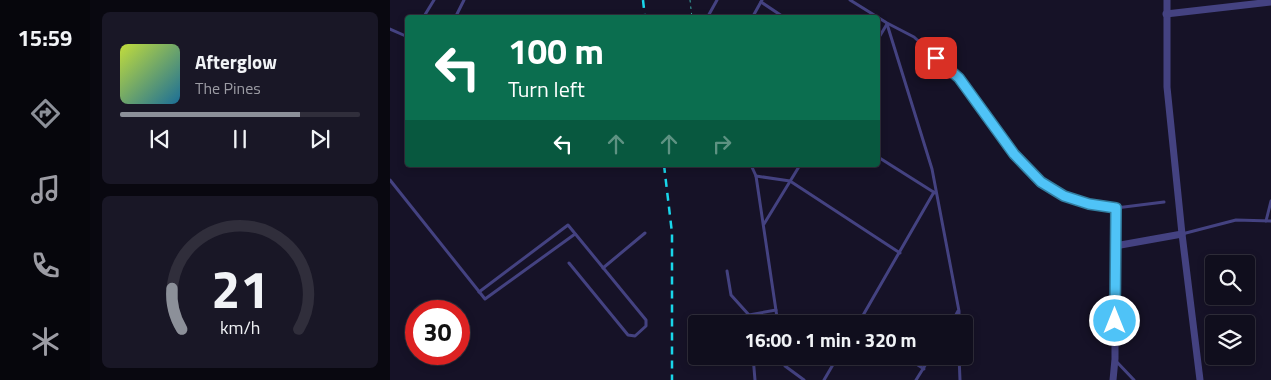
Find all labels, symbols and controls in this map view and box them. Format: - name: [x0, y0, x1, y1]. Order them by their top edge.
- text: 15:59: [18, 21, 72, 55]
- text: 100 m: [508, 24, 604, 78]
- icon: left: [425, 35, 490, 100]
- pin: [915, 37, 957, 79]
- icon: arrive: [922, 44, 950, 72]
- text: Afterglow: [195, 47, 277, 76]
- text: Turn left: [508, 72, 585, 106]
- text: The Pines: [195, 76, 261, 100]
- icon: directions: [28, 96, 63, 131]
- icon: previous: [146, 125, 174, 153]
- icon: pause: [226, 125, 254, 153]
- icon: next: [306, 125, 334, 153]
- icon: left: [549, 130, 577, 158]
- icon: ahead: [602, 130, 630, 158]
- icon: ahead: [655, 130, 683, 158]
- icon: right: [708, 130, 736, 158]
- icon: music: [28, 172, 63, 207]
- icon: phone: [28, 248, 63, 283]
- text: 21: [211, 249, 269, 328]
- map controls: [1205, 255, 1255, 365]
- button: search: [1205, 255, 1255, 305]
- position arrow: [1088, 294, 1140, 346]
- speed limit sign: 30: [405, 300, 470, 365]
- text: km/h: [220, 314, 260, 341]
- button: layers: [1205, 315, 1255, 365]
- icon: climate: [28, 324, 63, 359]
- text: 16:00 · 1 min · 320 m: [744, 325, 917, 354]

